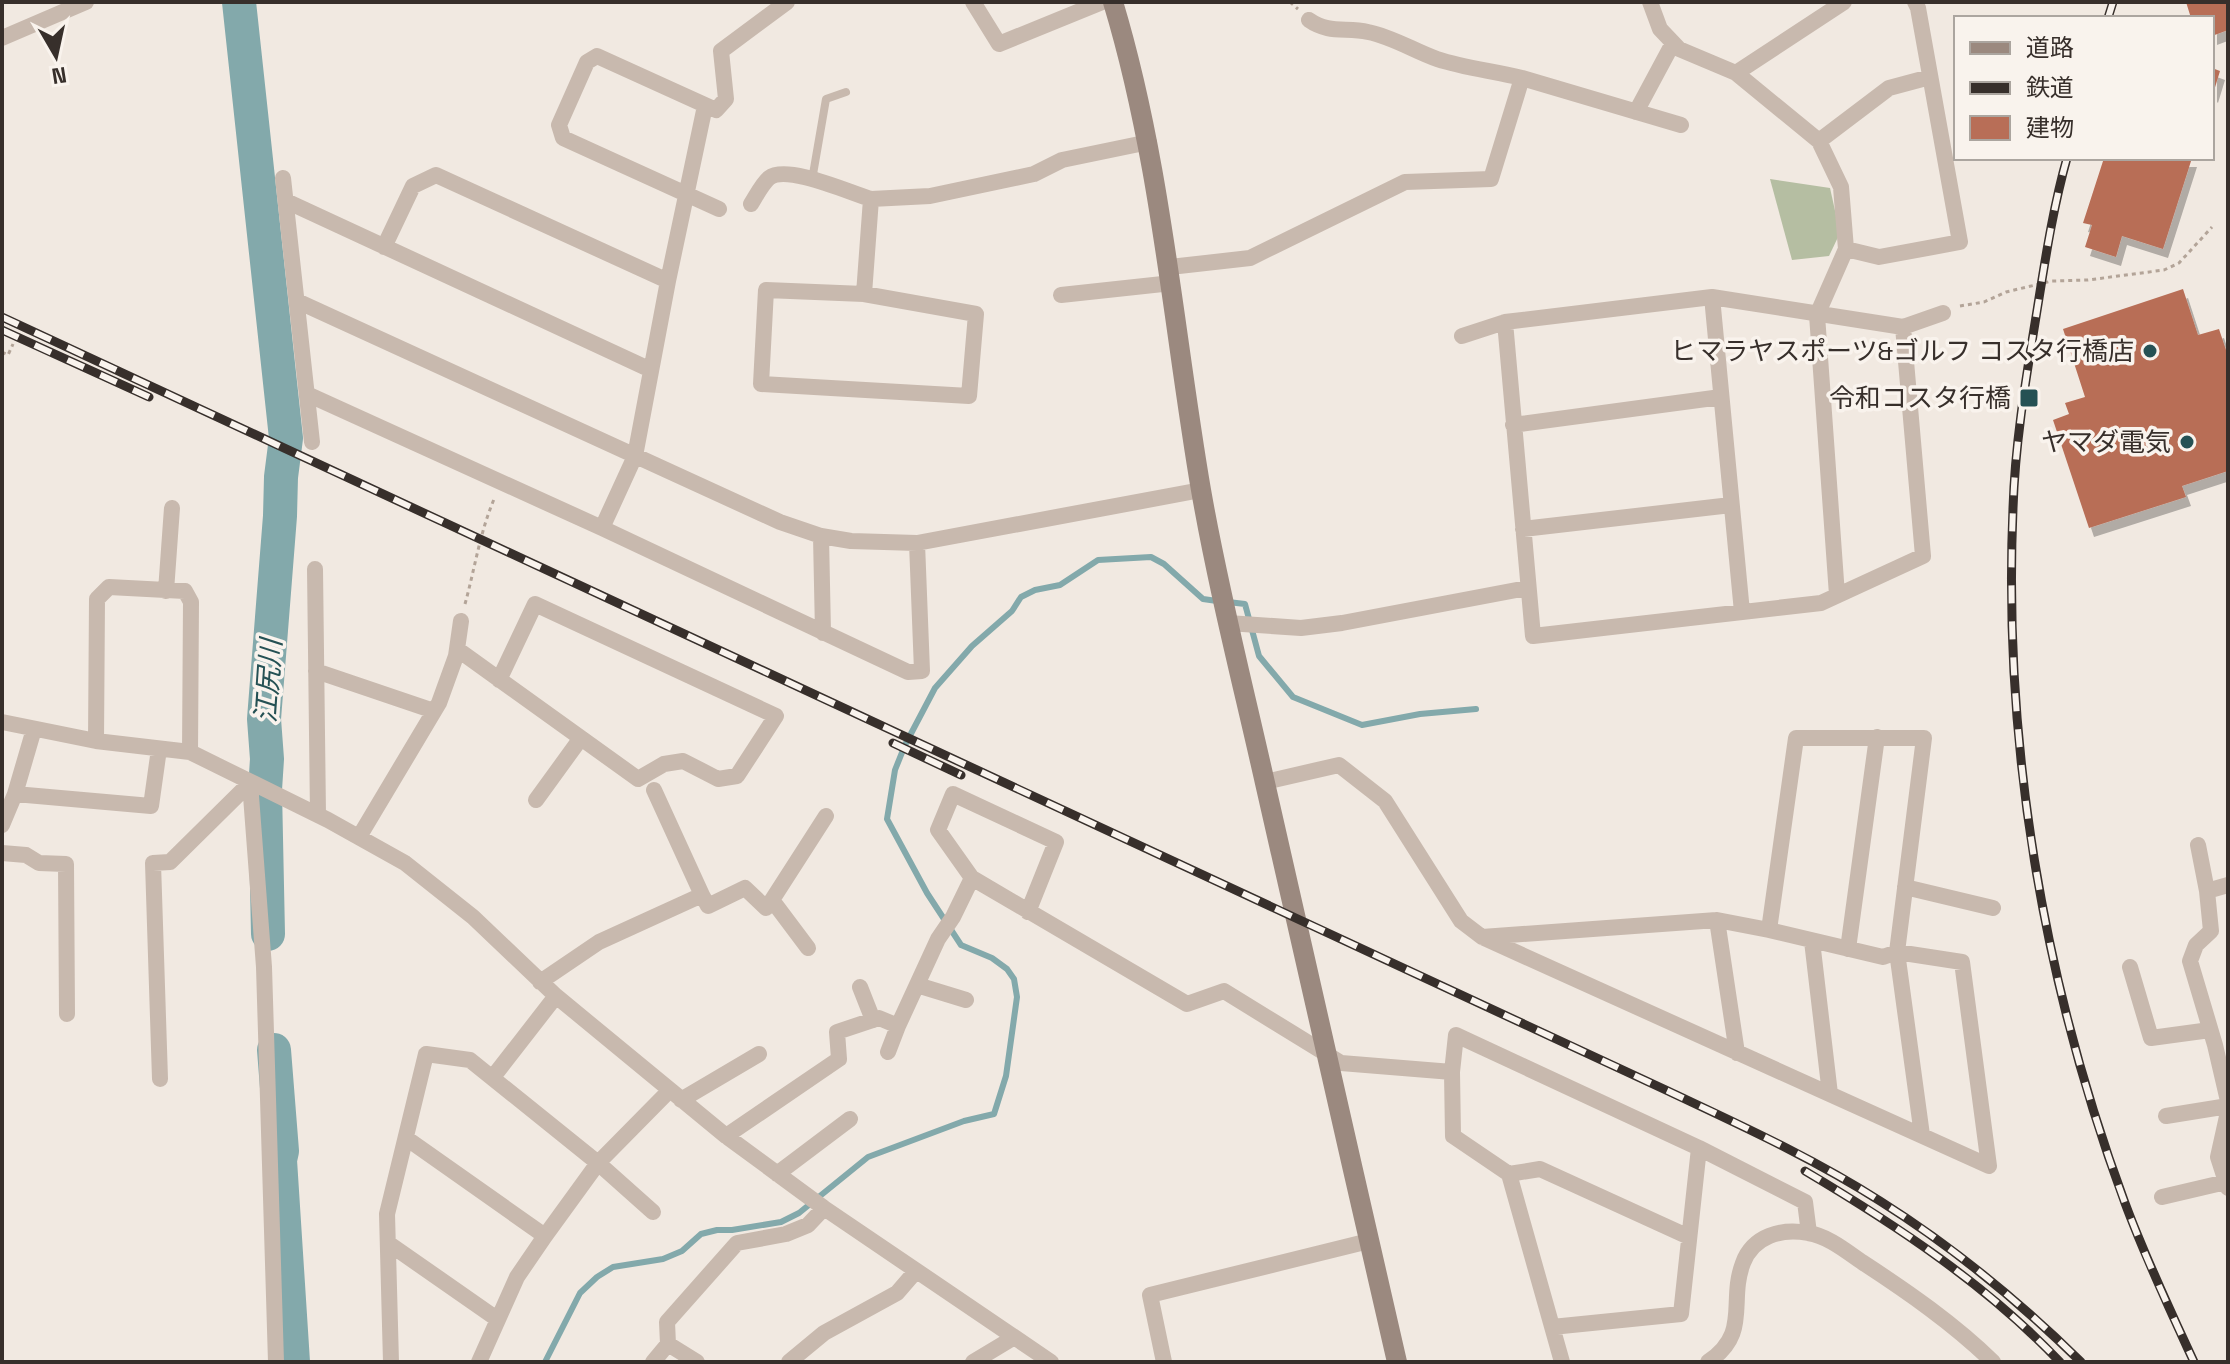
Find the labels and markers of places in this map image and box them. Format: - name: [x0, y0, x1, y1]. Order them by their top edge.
- place label: ヒマラヤスポーツ&ゴルフ コスタ行橋店: [1670, 334, 2134, 368]
- marker: ヒマラヤスポーツ&ゴルフ コスタ行橋店: [2141, 342, 2159, 360]
- place label: 令和コスタ行橋: [1829, 381, 2011, 415]
- marker: 令和コスタ行橋: [2018, 387, 2040, 409]
- place label: ヤマダ電気: [2041, 425, 2171, 459]
- marker: ヤマダ電気: [2178, 433, 2196, 451]

